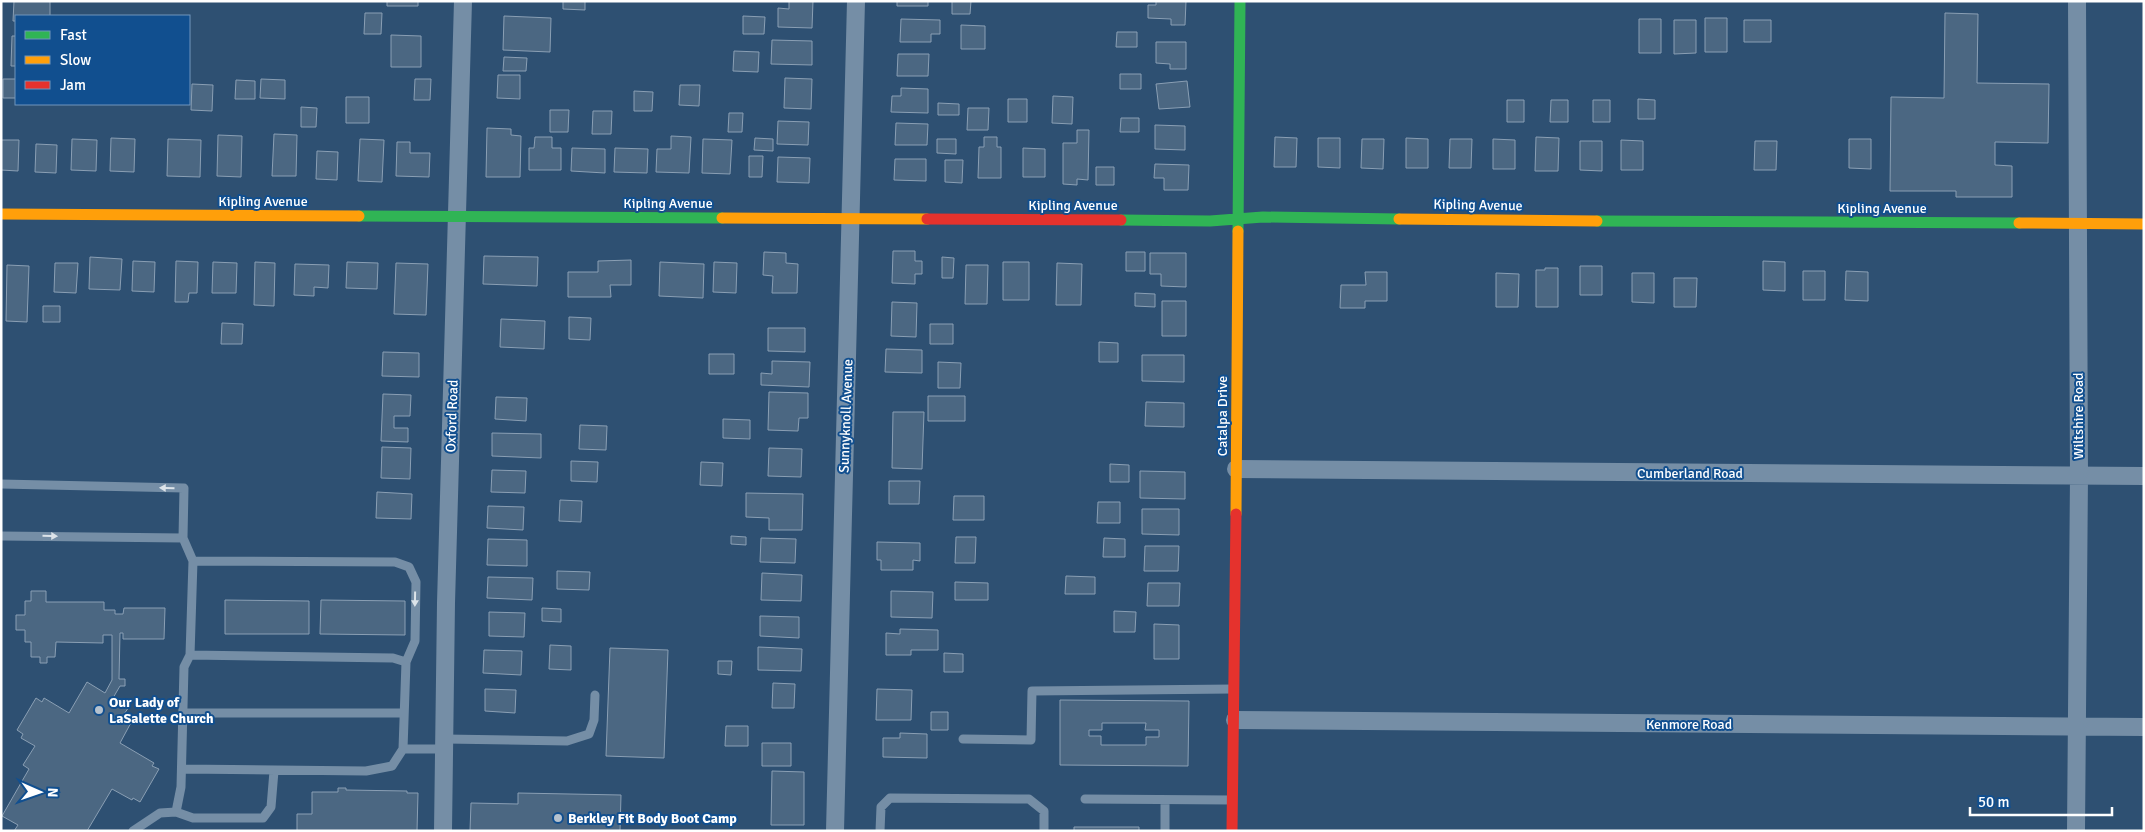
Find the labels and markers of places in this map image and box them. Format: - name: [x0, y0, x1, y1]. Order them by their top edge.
- place label: Our Lady of LaSalette Church: [109, 694, 214, 727]
- marker: Our Lady of LaSalette Church: [93, 704, 105, 716]
- place label: Berkley Fit Body Boot Camp: [568, 810, 737, 827]
- marker: Berkley Fit Body Boot Camp: [552, 812, 564, 824]

